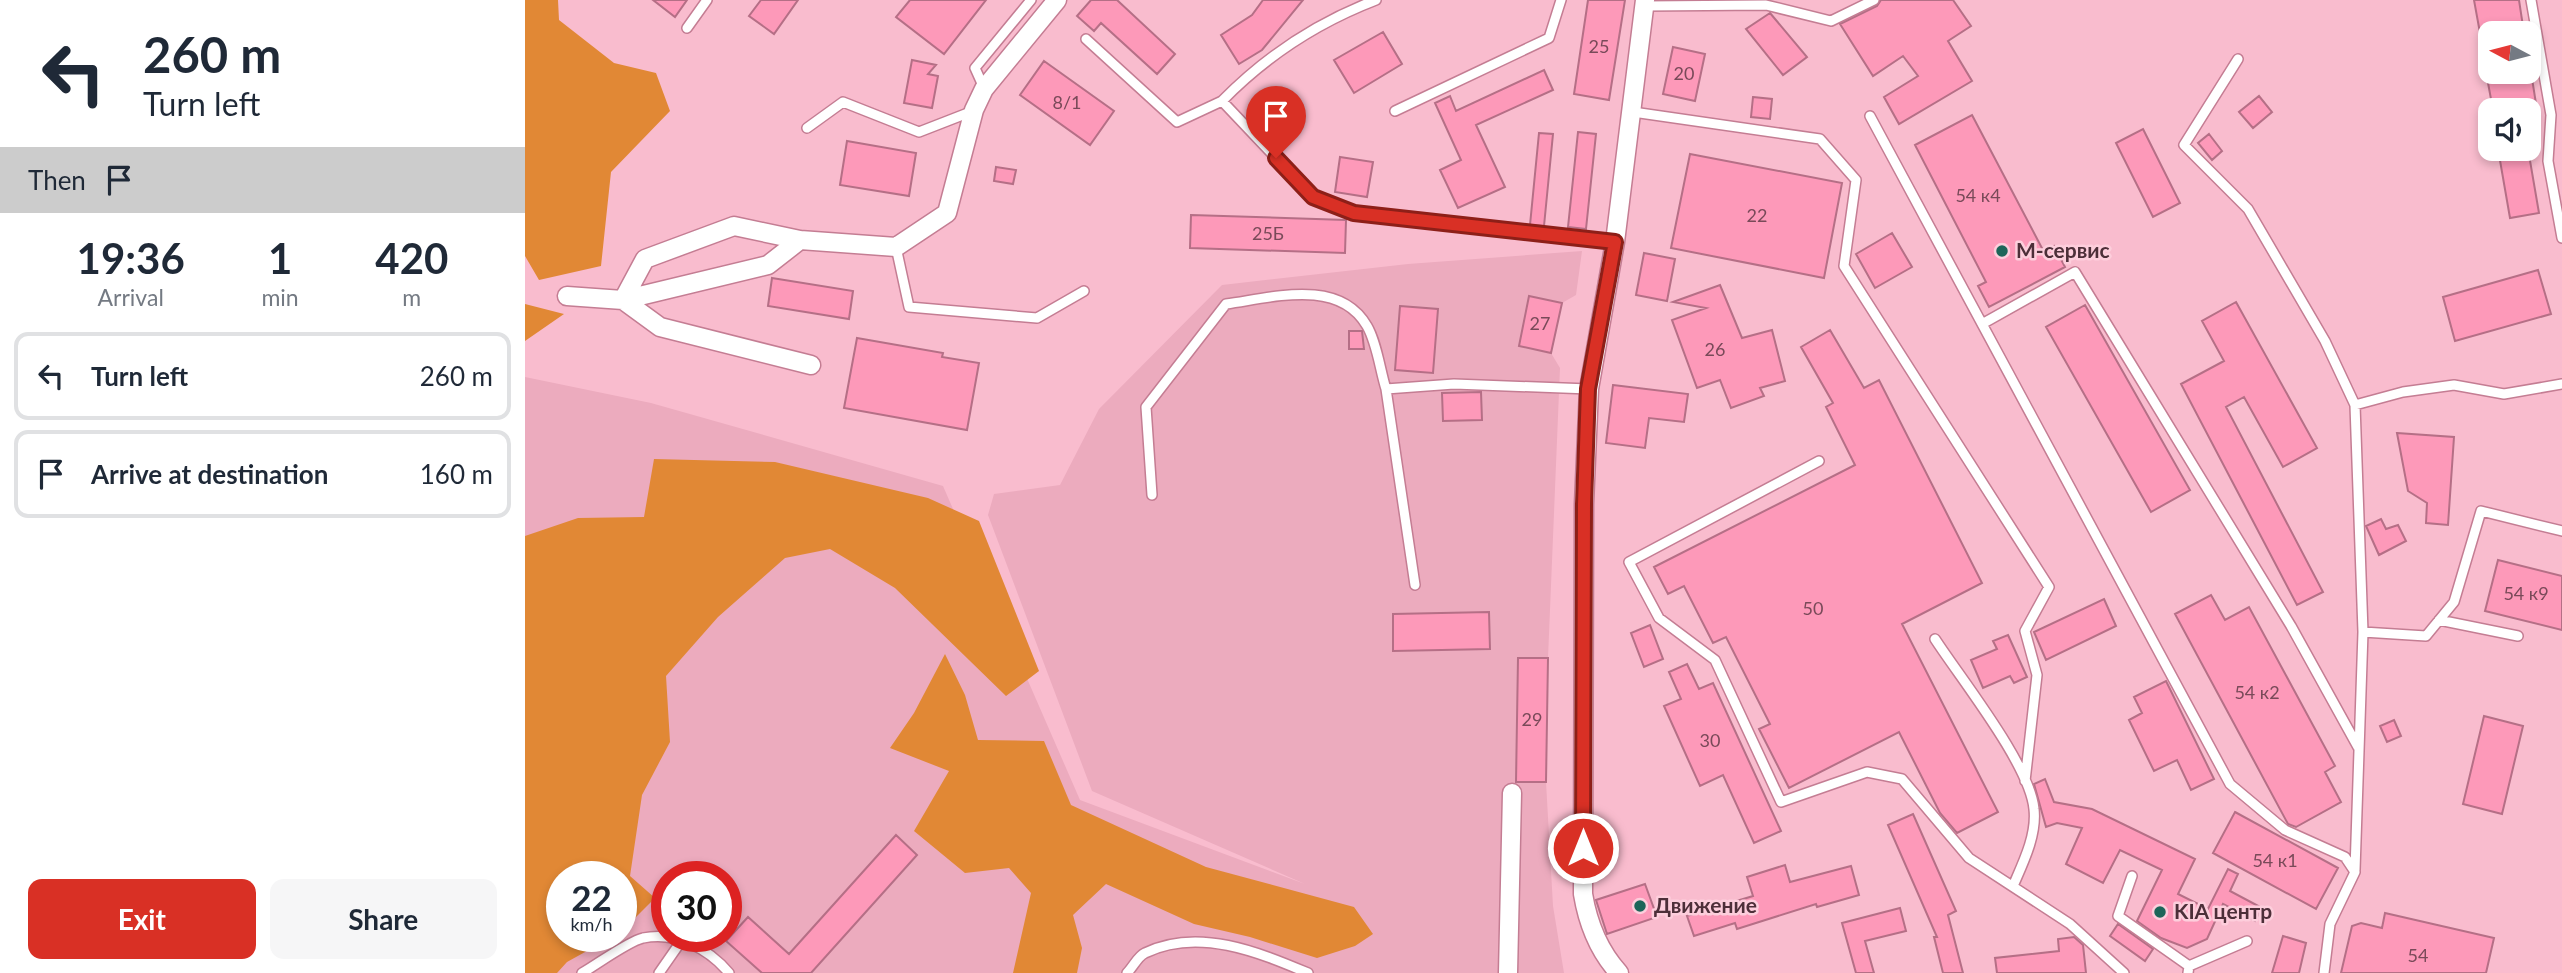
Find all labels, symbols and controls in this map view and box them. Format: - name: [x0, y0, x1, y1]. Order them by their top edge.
- north arrow: [2478, 21, 2541, 84]
- map controls: [2478, 21, 2541, 161]
- text: 260 m: [143, 25, 281, 83]
- icon: left: [28, 28, 119, 119]
- house number: 25: [1589, 35, 1609, 57]
- house number: 20: [1674, 62, 1694, 84]
- text: Turn left: [143, 84, 260, 123]
- pin: [1246, 86, 1306, 158]
- house number: 8/1: [1052, 91, 1082, 113]
- icon: arrive: [1257, 97, 1295, 135]
- button: sound: [2478, 98, 2541, 161]
- icon: arrive: [100, 161, 138, 199]
- text: Then: [28, 164, 86, 196]
- house number: 54 к4: [1955, 184, 2001, 206]
- house number: 22: [1747, 204, 1767, 226]
- house number: 25Б: [1252, 222, 1284, 244]
- text: 19:36: [77, 233, 185, 283]
- text: 1: [268, 233, 292, 283]
- text: 420: [375, 233, 448, 283]
- place label: М-сервис: [2016, 237, 2110, 262]
- marker: М-сервис: [1994, 243, 2010, 259]
- text: Arrival: [98, 283, 164, 311]
- text: min: [261, 283, 299, 311]
- text: m: [402, 283, 421, 311]
- house number: 27: [1530, 312, 1550, 334]
- house number: 26: [1705, 338, 1725, 360]
- icon: left: [32, 357, 70, 395]
- text: Turn left: [91, 360, 188, 392]
- text: 260 m: [420, 360, 493, 392]
- icon: arrive: [32, 455, 70, 493]
- text: Arrive at destination: [91, 458, 328, 490]
- text: 160 m: [420, 458, 493, 490]
- house number: 54 к9: [2503, 582, 2549, 604]
- house number: 50: [1803, 597, 1823, 619]
- house number: 54 к2: [2234, 681, 2280, 703]
- house number: 29: [1522, 708, 1542, 730]
- house number: 30: [1700, 729, 1720, 751]
- position arrow: [1546, 811, 1620, 885]
- house number: 54 к1: [2252, 849, 2298, 871]
- speed limit sign: 30: [651, 861, 742, 952]
- text: 22: [571, 876, 612, 918]
- button: Exit: [28, 879, 256, 959]
- button: Share: [270, 879, 497, 959]
- place label: Движение: [1654, 892, 1757, 917]
- marker: Движение: [1632, 898, 1648, 914]
- place label: KIA центр: [2174, 898, 2272, 923]
- marker: KIA центр: [2152, 904, 2168, 920]
- text: km/h: [570, 913, 613, 935]
- house number: 54: [2408, 944, 2428, 966]

